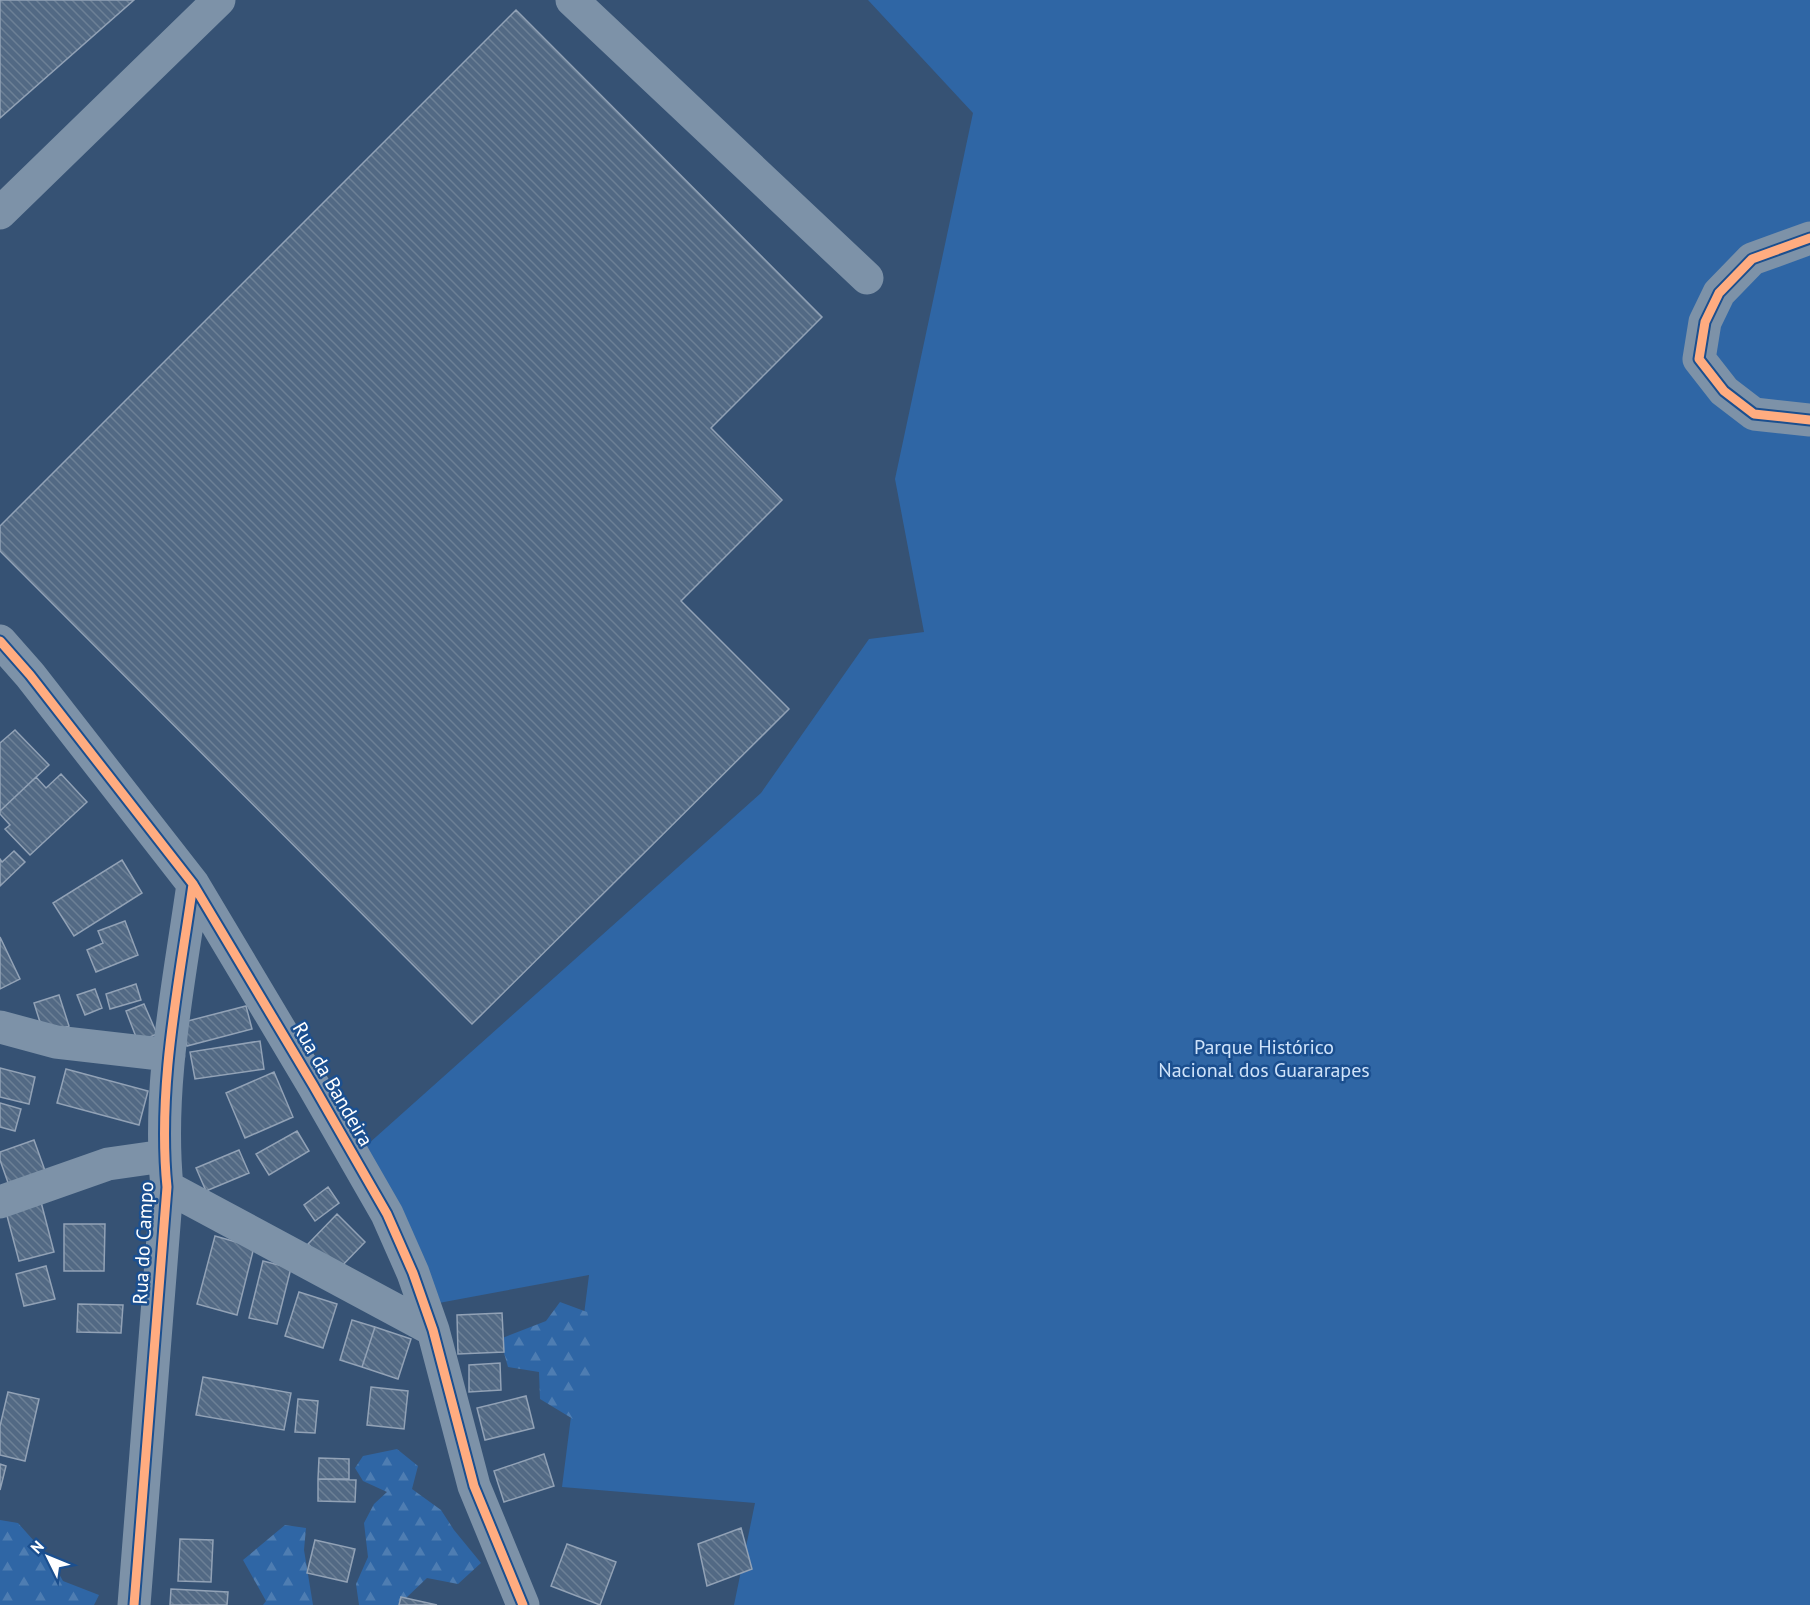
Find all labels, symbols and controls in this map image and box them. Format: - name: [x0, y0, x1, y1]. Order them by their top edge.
- street label: Rua da Bandeira: [287, 1017, 379, 1151]
- park label: Parque Histórico Nacional dos Guararapes: [1158, 1034, 1370, 1083]
- street label: Rua do Campo: [127, 1181, 159, 1305]
- north arrow: [18, 1527, 78, 1587]
- text: N: [26, 1536, 48, 1557]

